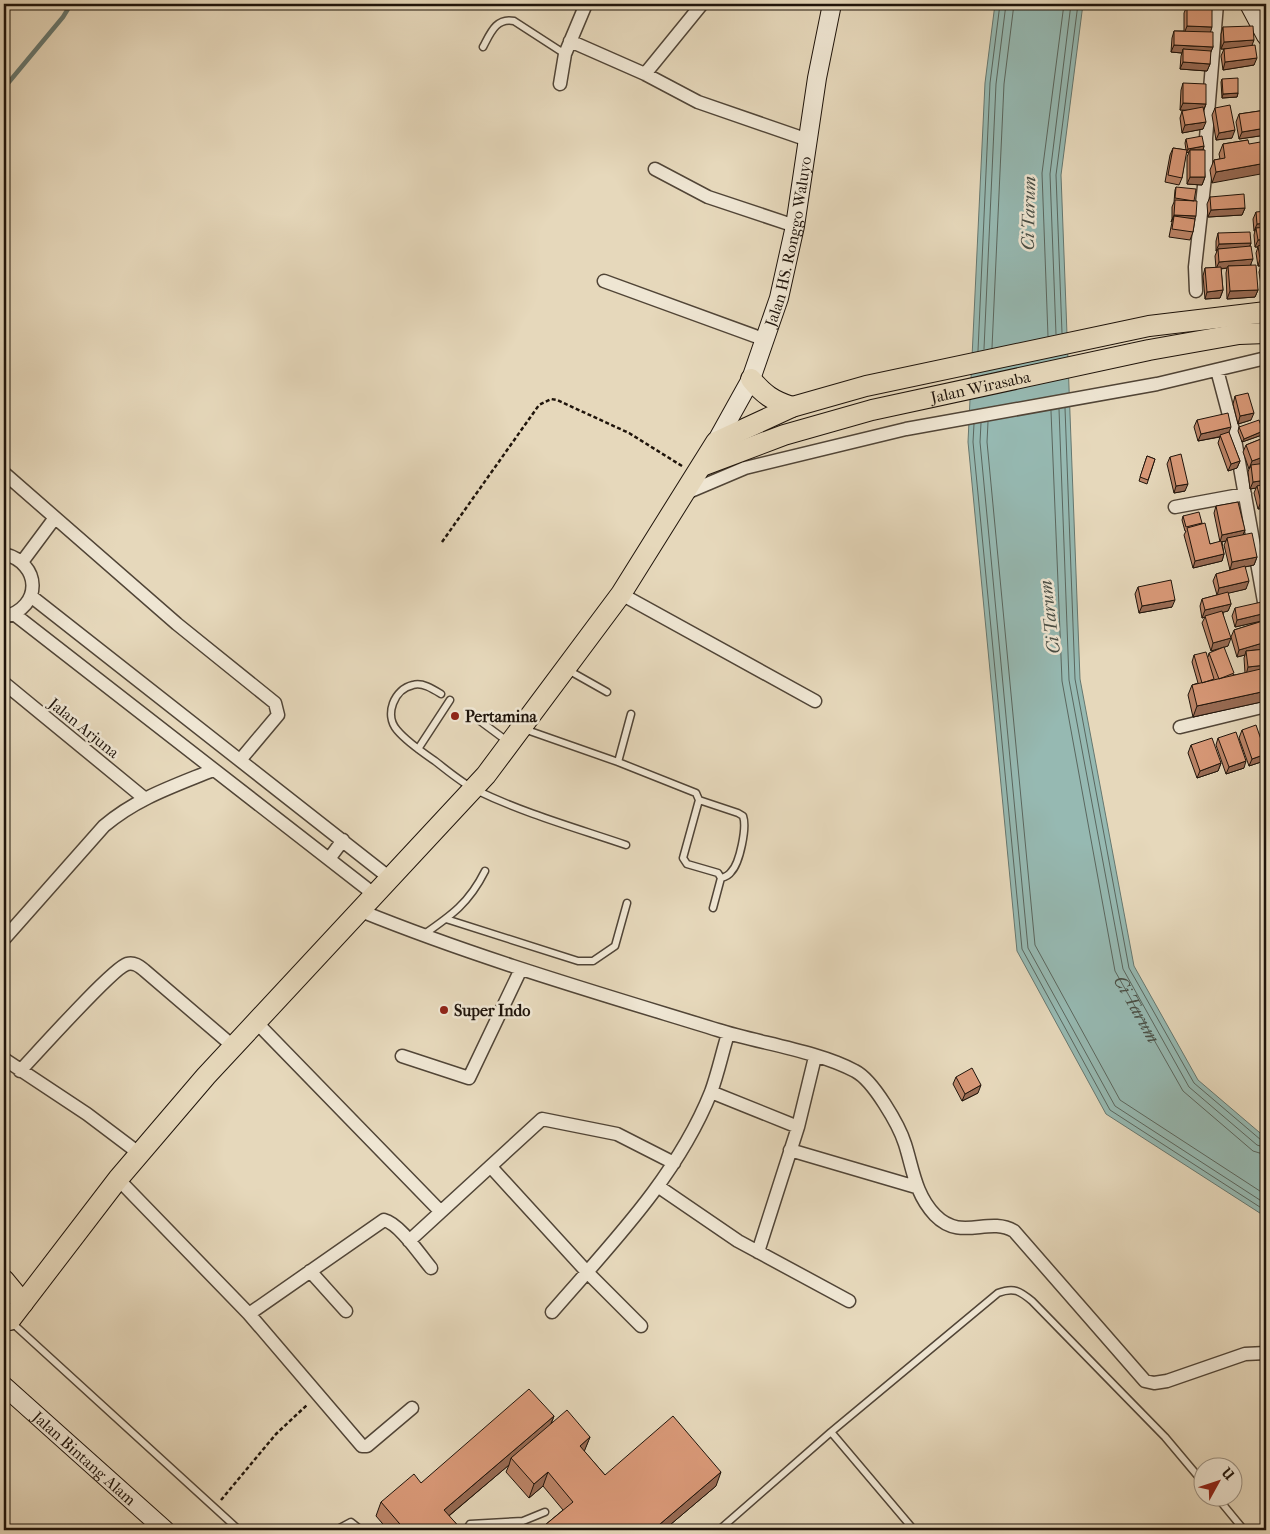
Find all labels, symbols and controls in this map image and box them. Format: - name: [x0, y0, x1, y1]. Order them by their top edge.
- street label: Jalan HS. Ronggo Waluyo: [760, 155, 815, 331]
- water label: Ci Tarum: [1018, 176, 1040, 250]
- street label: Jalan Wirasaba: [927, 366, 1032, 407]
- water label: Ci Tarum: [1035, 579, 1065, 655]
- street label: Jalan Arjuna: [43, 693, 123, 762]
- place label: Pertamina: [465, 707, 538, 726]
- marker: Pertamina: [449, 710, 461, 722]
- water label: Ci Tarum: [1109, 972, 1164, 1047]
- place label: Super Indo: [454, 1001, 530, 1021]
- marker: Super Indo: [438, 1004, 450, 1016]
- street label: Jalan Bintang Alam: [28, 1406, 141, 1510]
- north arrow: [1192, 1456, 1242, 1506]
- text: U: [1217, 1464, 1238, 1484]

